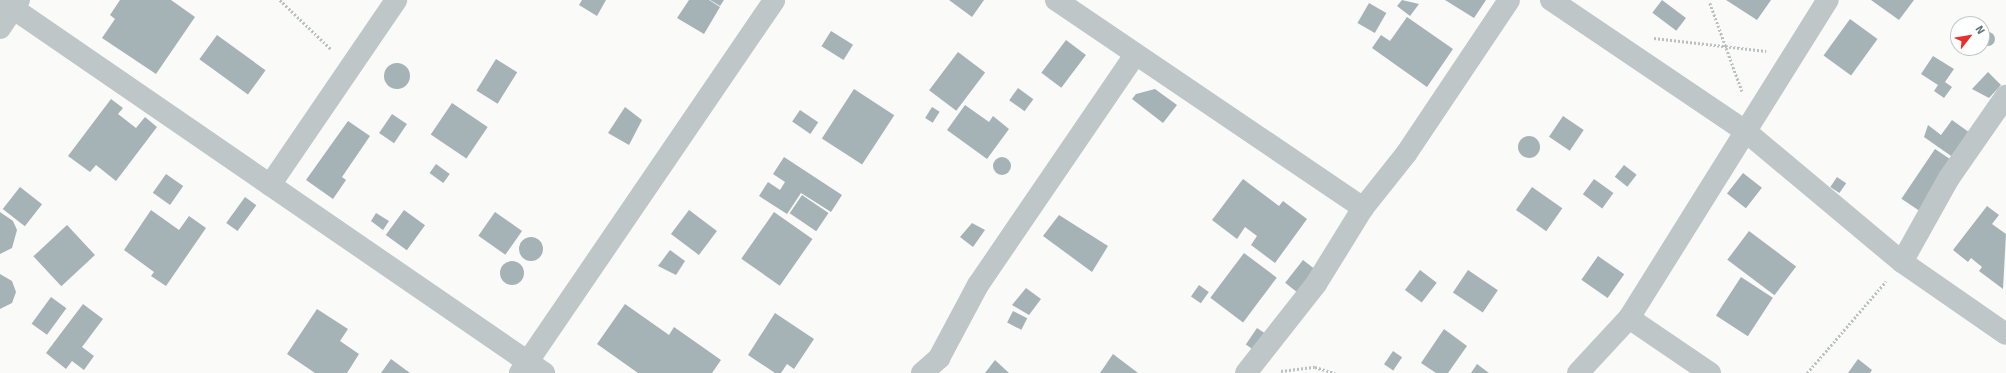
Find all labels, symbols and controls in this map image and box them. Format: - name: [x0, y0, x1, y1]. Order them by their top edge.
- north arrow: [1950, 16, 1990, 56]
- text: N: [1972, 23, 1987, 37]

